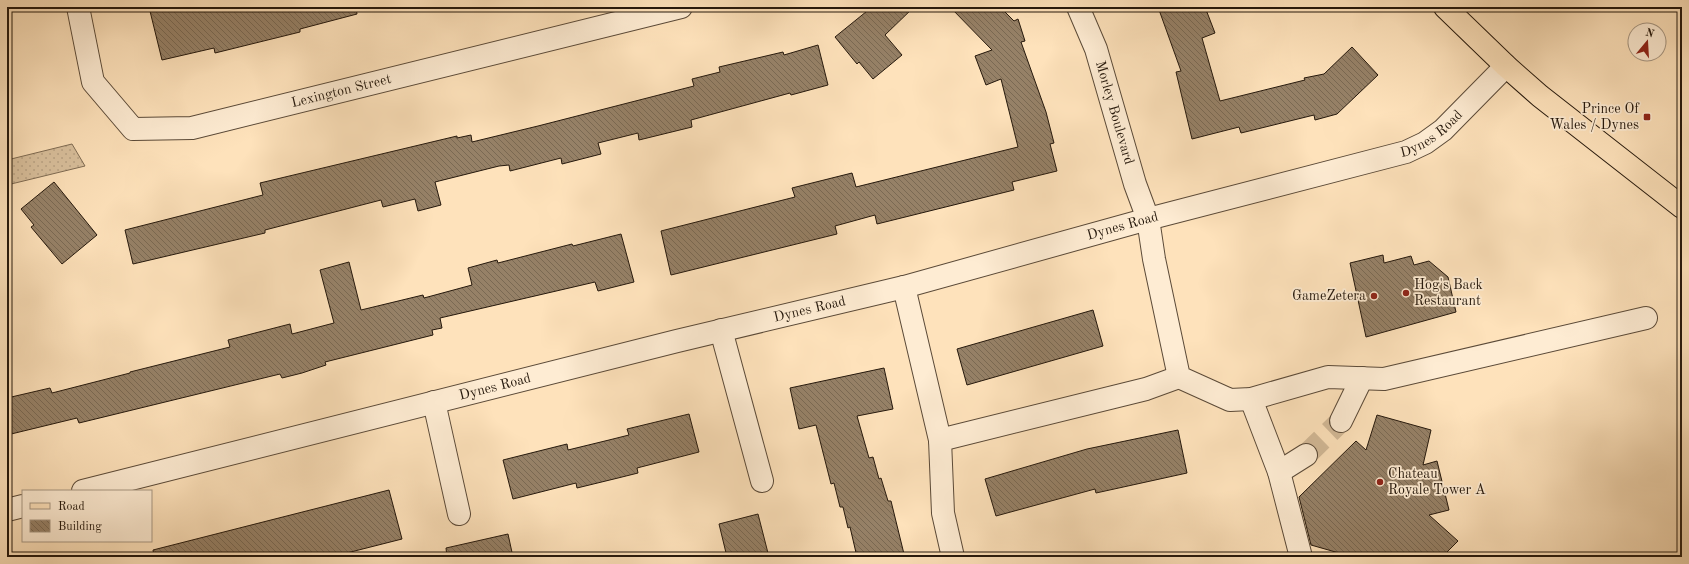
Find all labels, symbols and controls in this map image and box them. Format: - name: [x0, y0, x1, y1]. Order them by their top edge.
- north arrow: [1627, 22, 1667, 62]
- text: N: [1644, 27, 1656, 41]
- street label: Morley Boulevard: [1093, 59, 1136, 166]
- street label: Lexington Street: [290, 72, 393, 110]
- place label: Prince Of Wales / Dynes: [1549, 102, 1640, 132]
- street label: Dynes Road: [1399, 107, 1465, 160]
- marker: Prince Of Wales / Dynes: [1642, 112, 1652, 122]
- street label: Dynes Road: [1085, 210, 1160, 243]
- place label: Hog's Back Restaurant: [1414, 278, 1483, 308]
- marker: Hog's Back Restaurant: [1401, 288, 1411, 298]
- place label: GameZetera: [1292, 289, 1366, 303]
- marker: GameZetera: [1369, 291, 1379, 301]
- street label: Dynes Road: [772, 294, 847, 325]
- street label: Dynes Road: [458, 371, 532, 403]
- place label: Chateau Royale Tower A: [1388, 467, 1486, 497]
- marker: Chateau Royale Tower A: [1375, 477, 1385, 487]
- legend: [22, 490, 152, 542]
- text: Road: [58, 501, 85, 513]
- text: Building: [58, 521, 102, 533]

